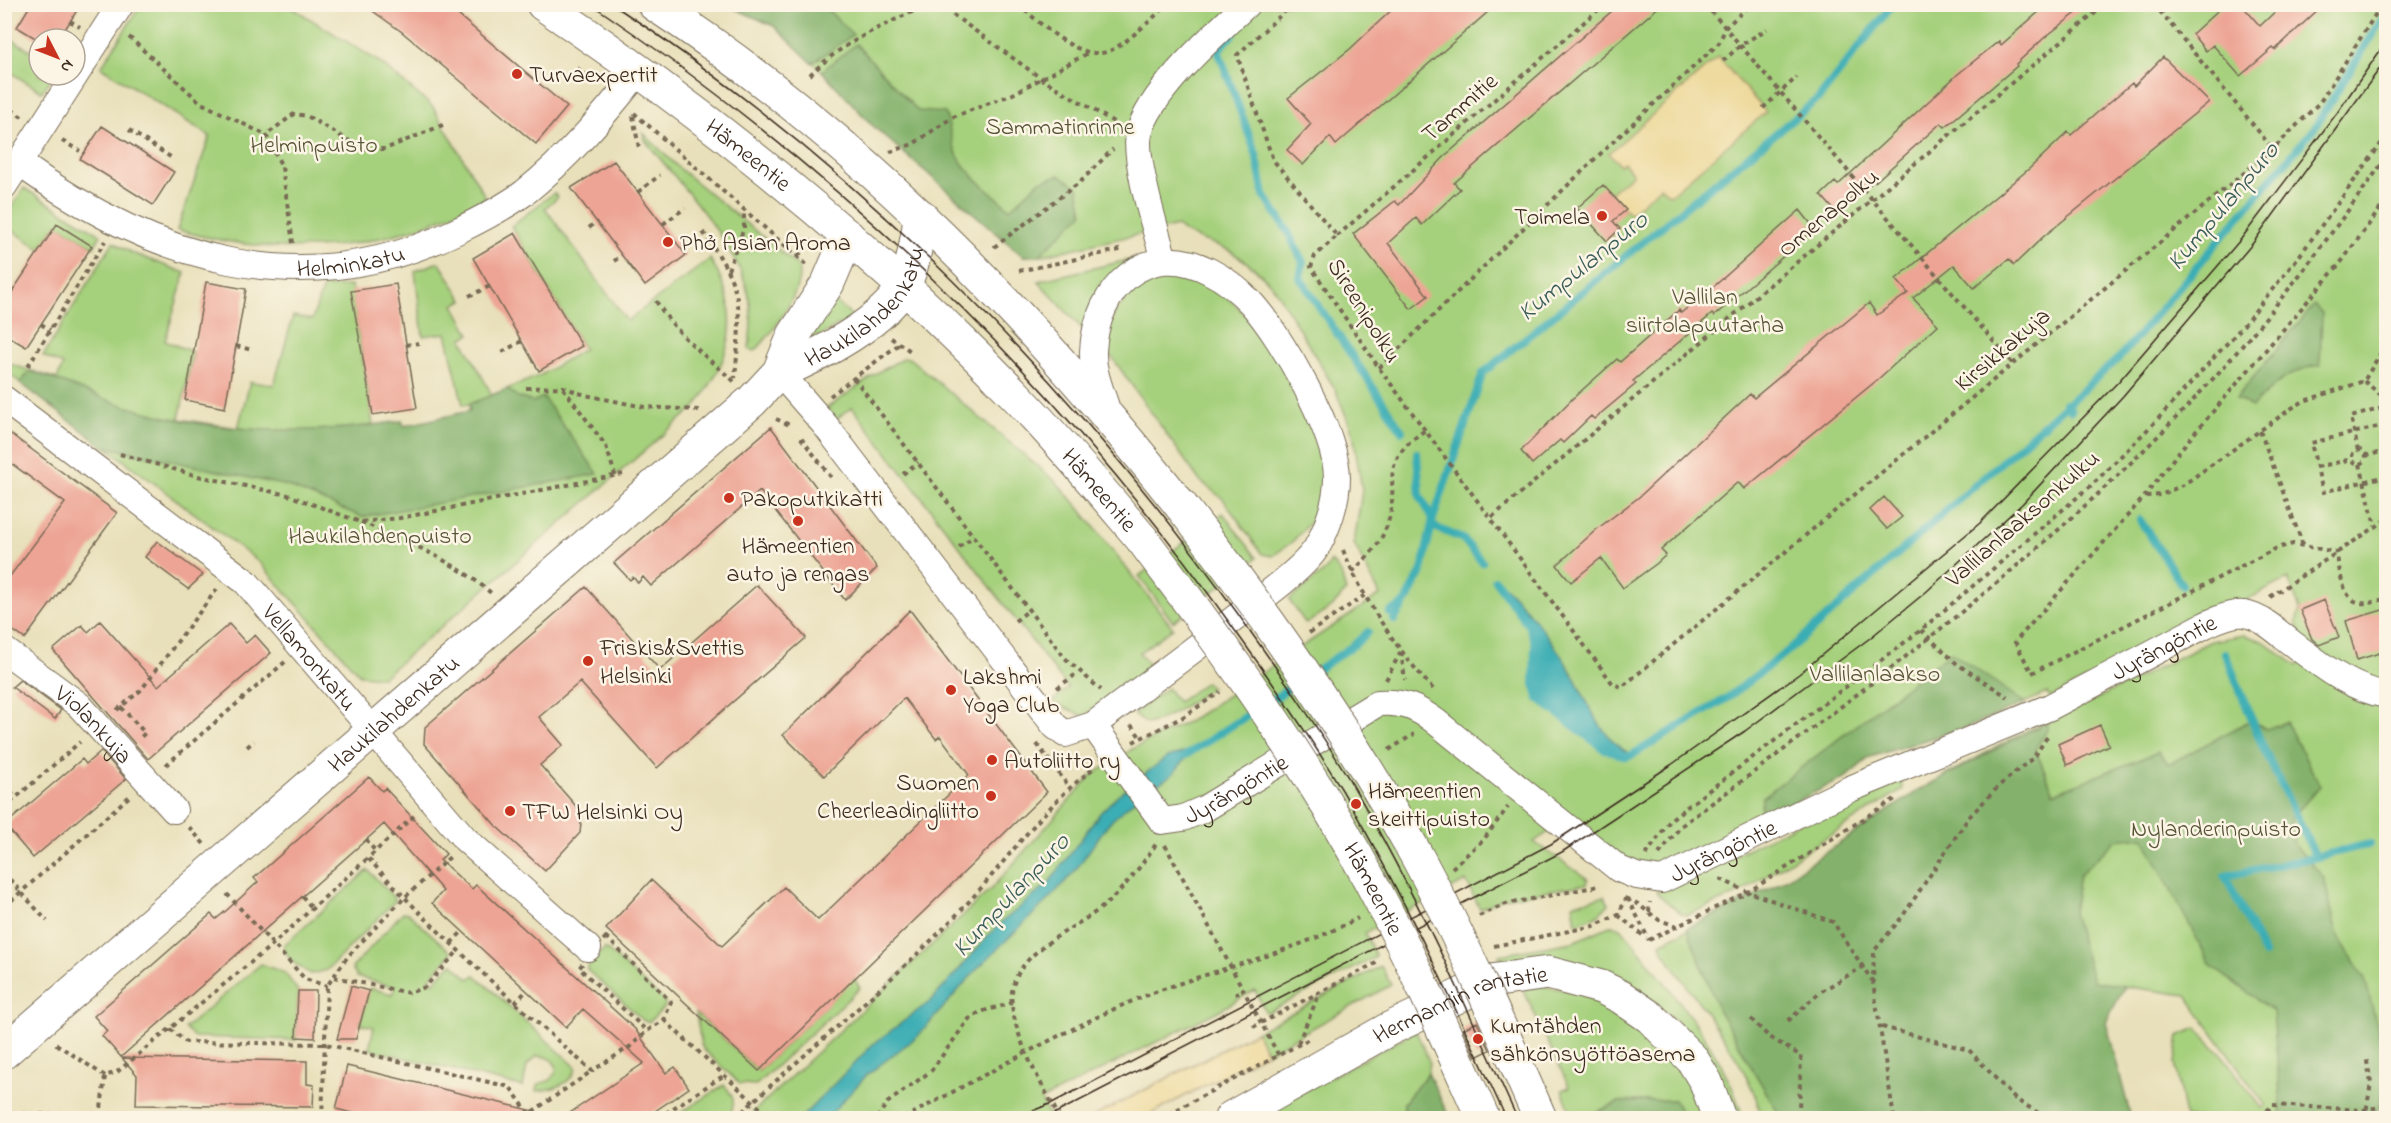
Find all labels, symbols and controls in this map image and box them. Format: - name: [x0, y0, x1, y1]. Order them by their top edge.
- north arrow: [27, 27, 87, 87]
- text: N: [54, 54, 79, 78]
- place label: Turvaexpertit: [529, 59, 658, 94]
- street label: Tammitie: [1415, 66, 1507, 152]
- marker: Turvaexpertit: [510, 67, 524, 81]
- street label: Hämeentie: [697, 111, 798, 202]
- park label: Sammatinrinne: [986, 111, 1135, 146]
- park label: Helminpuisto: [250, 129, 378, 164]
- water label: Kumpulanpuro: [2159, 133, 2291, 280]
- street label: Omenapolku: [1771, 161, 1888, 267]
- place label: Toimela: [1514, 201, 1590, 236]
- water label: Kumpulanpuro: [1510, 202, 1658, 332]
- marker: Toimela: [1595, 209, 1609, 223]
- place label: Phở Asian Aroma: [680, 227, 851, 262]
- marker: Phở Asian Aroma: [661, 235, 675, 249]
- street label: Helminkatu: [297, 238, 409, 288]
- street label: Haukilahdenkatu: [799, 244, 935, 378]
- street label: Sireenipolku: [1317, 252, 1409, 371]
- park label: Vallilan siirtolapuutarha: [1626, 281, 1784, 344]
- street label: Kirsikkakuja: [1948, 300, 2059, 402]
- street label: Hämeentie: [1052, 441, 1144, 541]
- street label: Vallilanlaaksonkulku: [1938, 443, 2109, 598]
- place label: Pakoputkikatti: [741, 483, 883, 518]
- marker: Pakoputkikatti: [722, 491, 736, 505]
- marker: Hämeentien auto ja rengas: [791, 514, 805, 528]
- park label: Haukilahdenpuisto: [288, 520, 472, 555]
- place label: Hämeentien auto ja rengas: [727, 530, 869, 593]
- street label: Vellamonkatu: [252, 597, 364, 720]
- street label: Jyrängöntie: [2106, 607, 2223, 691]
- place label: Friskis&Svettis Helsinki: [599, 632, 744, 695]
- street label: Haukilahdenkatu: [321, 648, 469, 783]
- marker: Friskis&Svettis Helsinki: [581, 654, 595, 668]
- park label: Vallilanlaakso: [1809, 658, 1940, 693]
- place label: Lakshmi Yoga Club: [963, 661, 1059, 724]
- street label: Violankuja: [46, 677, 140, 773]
- marker: Lakshmi Yoga Club: [944, 683, 958, 697]
- place label: Autoliitto ry: [1004, 745, 1120, 781]
- street label: Jyrängöntie: [1180, 747, 1296, 835]
- marker: Autoliitto ry: [985, 753, 999, 767]
- place label: Suomen Cheerleadingliitto: [817, 767, 979, 830]
- place label: Hämeentien skeittipuisto: [1368, 775, 1490, 838]
- marker: Suomen Cheerleadingliitto: [984, 789, 998, 803]
- place label: TFW Helsinki Oy: [522, 796, 683, 832]
- marker: Hämeentien skeittipuisto: [1349, 797, 1363, 811]
- marker: TFW Helsinki Oy: [503, 804, 517, 818]
- street label: Jyrängöntie: [1665, 812, 1784, 893]
- park label: Nylanderinpuisto: [2131, 813, 2301, 849]
- water label: Kumpulanpuro: [944, 824, 1081, 967]
- street label: Hämeentie: [1333, 837, 1411, 943]
- street label: Hermannin rantatie: [1367, 958, 1550, 1054]
- place label: Kumtähden sähkönsyöttöasema: [1490, 1010, 1695, 1074]
- marker: Kumtähden sähkönsyöttöasema: [1471, 1032, 1485, 1046]

